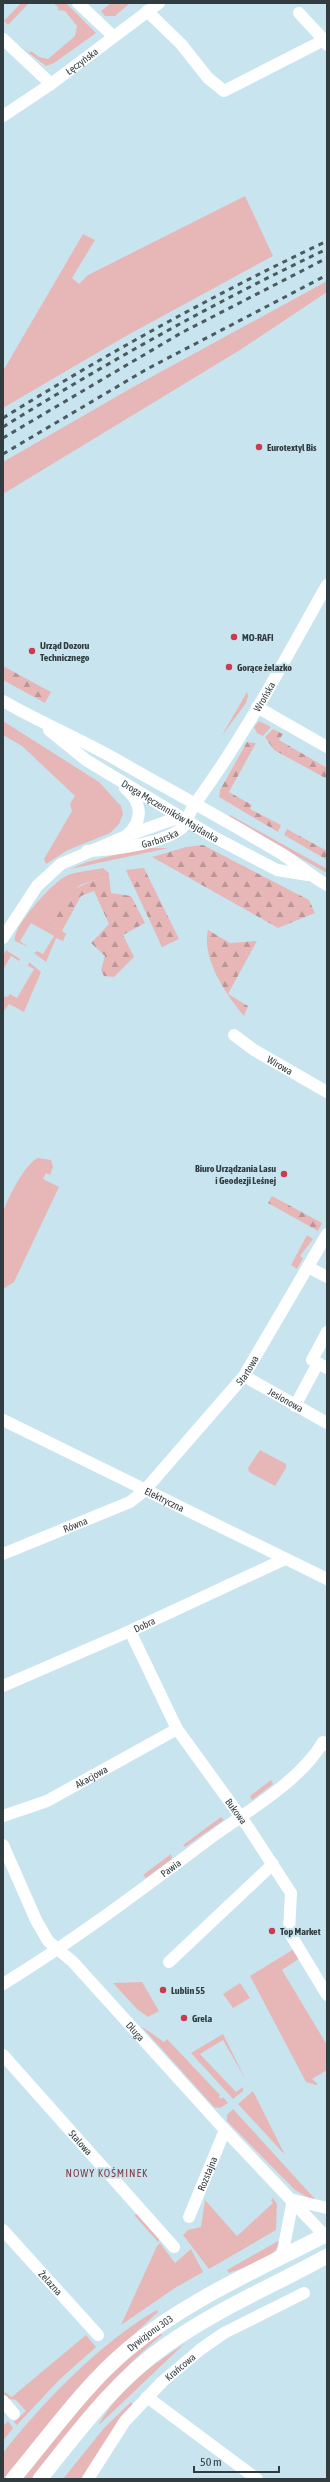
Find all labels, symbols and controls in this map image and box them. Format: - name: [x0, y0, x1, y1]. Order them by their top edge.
- street label: Łęczyńska: [63, 45, 100, 77]
- marker: Eurotextyl Bis: [254, 442, 264, 452]
- place label: Eurotextyl Bis: [267, 442, 317, 453]
- marker: MO-RAFI: [229, 632, 239, 642]
- place label: MO-RAFI: [242, 632, 274, 643]
- place label: Urząd Dozoru Technicznego: [40, 640, 90, 663]
- marker: Urząd Dozoru Technicznego: [27, 646, 37, 656]
- marker: Gorące żelazko: [224, 662, 234, 672]
- place label: Gorące żelazko: [237, 662, 292, 673]
- street label: Wrońska: [251, 680, 277, 713]
- street label: Droga Męczenników Majdanka: [120, 777, 221, 844]
- street label: Garbarska: [140, 826, 180, 849]
- street label: Wirowa: [265, 1053, 295, 1077]
- place label: Biuro Urządzania Lasu i Geodezji Leśnej: [195, 1163, 276, 1186]
- marker: Biuro Urządzania Lasu i Geodezji Leśnej: [279, 1169, 289, 1179]
- street label: Startowa: [233, 1353, 260, 1387]
- street label: Jesionowa: [266, 1385, 305, 1414]
- street label: Elektryczna: [143, 1485, 186, 1514]
- street label: Równa: [61, 1514, 89, 1534]
- street label: Dobra: [132, 1615, 157, 1634]
- street label: Akacjowa: [73, 1763, 110, 1790]
- street label: Bukowa: [223, 1796, 250, 1826]
- street label: Pawia: [158, 1857, 183, 1879]
- marker: Top Market: [267, 1926, 277, 1936]
- place label: Top Market: [280, 1926, 321, 1937]
- marker: Lublin 55: [158, 1985, 168, 1995]
- place label: Lublin 55: [171, 1985, 205, 1996]
- marker: Grela: [179, 2013, 189, 2023]
- place label: Grela: [192, 2013, 212, 2024]
- street label: Długa: [124, 2019, 147, 2043]
- street label: Stalowa: [67, 2128, 95, 2157]
- street label: Rozstajna: [195, 2154, 219, 2192]
- district label: NOWY KOŚMINEK: [65, 2167, 149, 2179]
- street label: Żelazna: [37, 2268, 65, 2298]
- street label: Dywizjonu 303: [125, 2312, 175, 2353]
- street label: Krańcowa: [163, 2351, 197, 2383]
- scale bar: [194, 2448, 279, 2474]
- text: 50 m: [200, 2455, 222, 2469]

